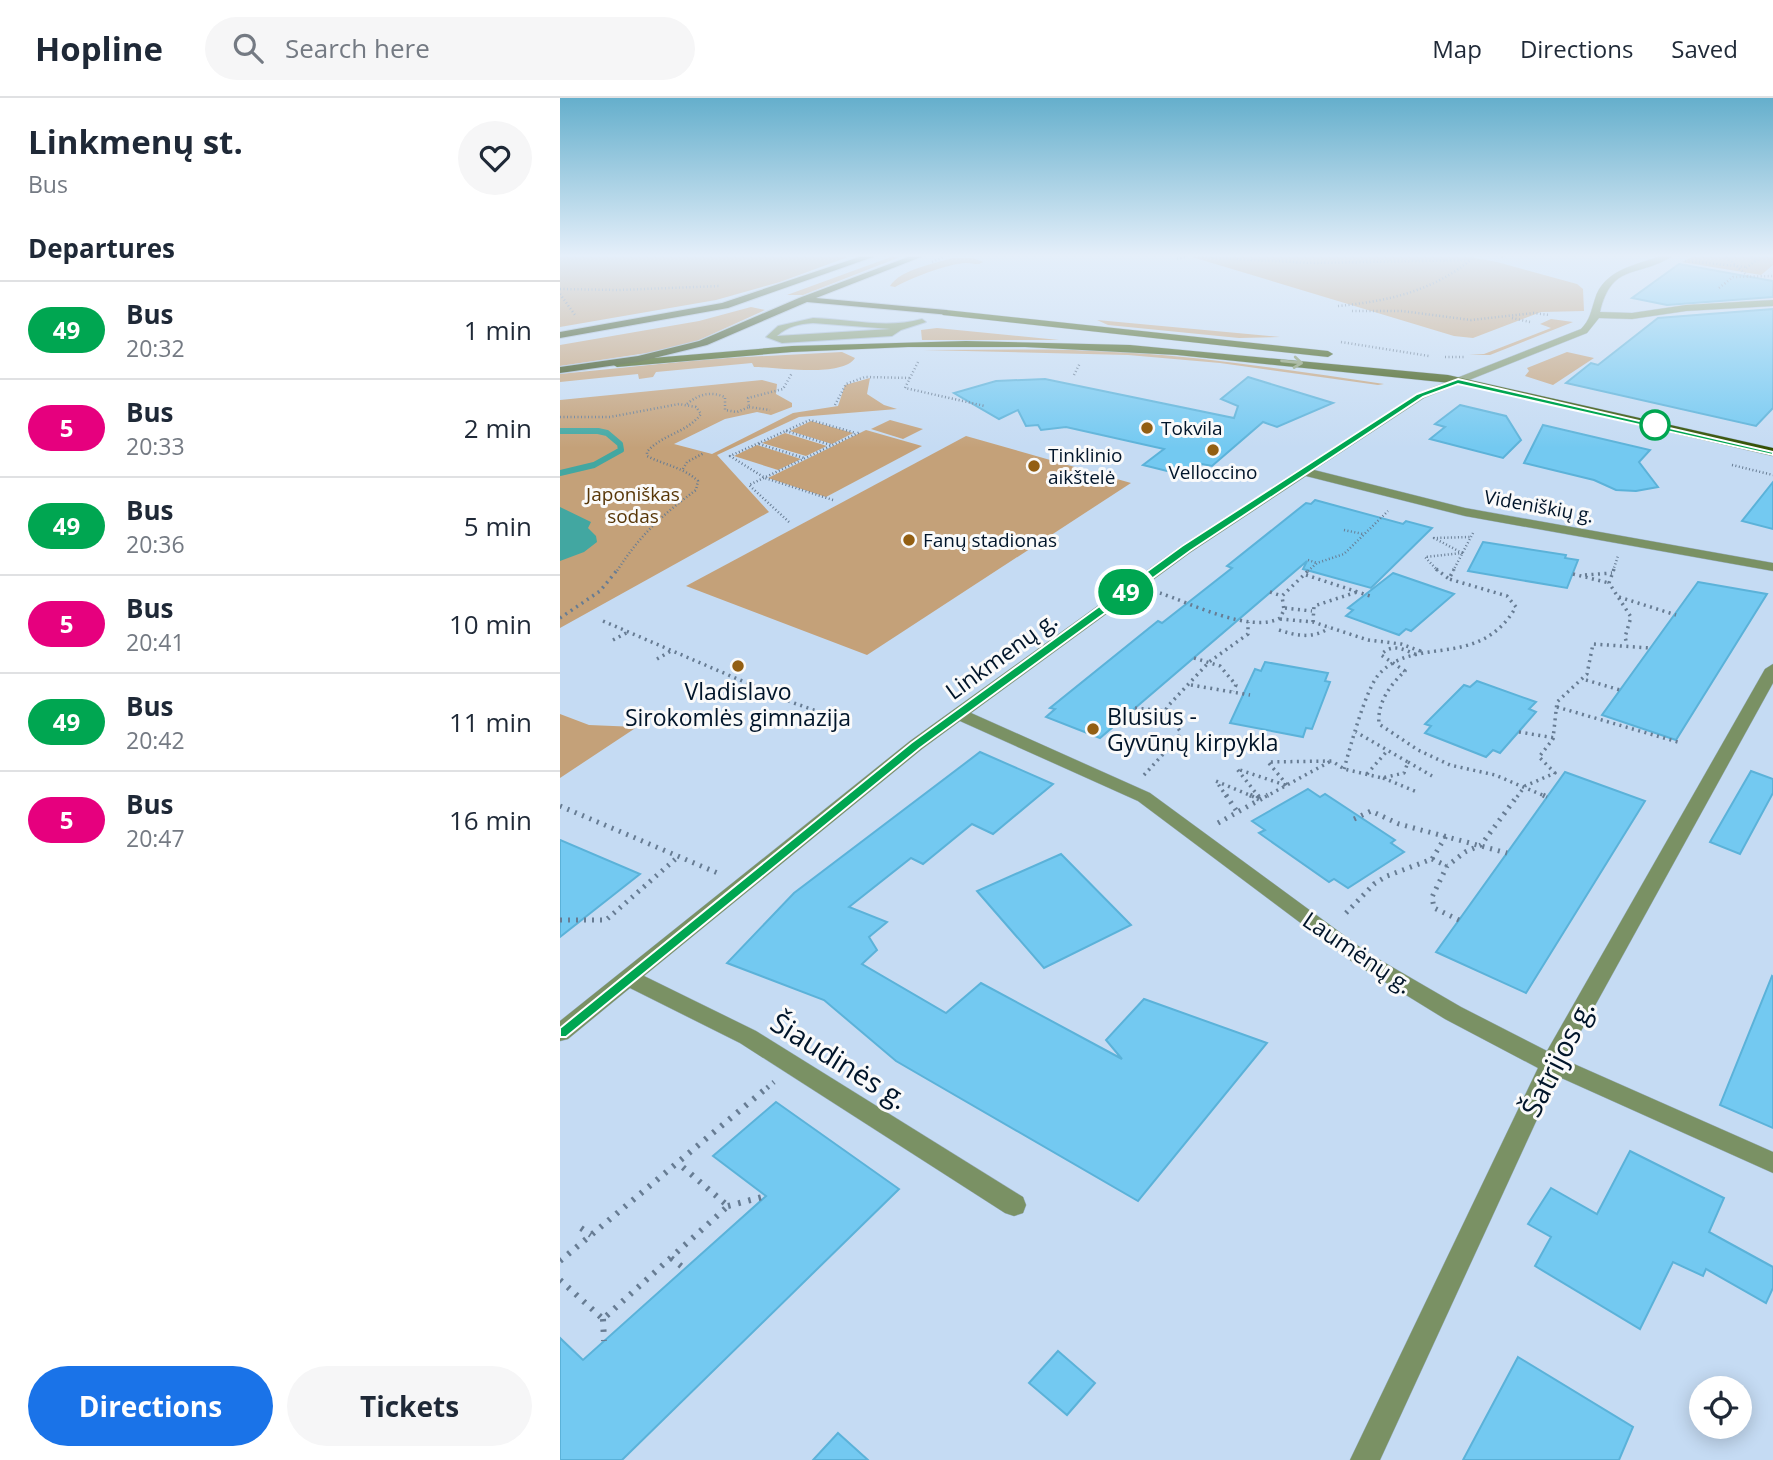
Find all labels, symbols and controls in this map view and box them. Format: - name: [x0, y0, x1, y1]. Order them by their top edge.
- search box: [205, 17, 695, 80]
- text: Hopline: [35, 26, 163, 71]
- icon: search: [229, 29, 267, 67]
- text: Search here: [285, 30, 430, 66]
- text: Map: [1432, 32, 1482, 65]
- text: Directions: [1520, 32, 1633, 65]
- text: Saved: [1671, 32, 1738, 65]
- text: Linkmenų st.: [28, 119, 243, 164]
- button: heart: [458, 121, 532, 195]
- text: Bus: [28, 168, 68, 200]
- text: Departures: [28, 230, 175, 266]
- text: Bus: [126, 296, 173, 332]
- text: 1 min: [464, 312, 532, 348]
- text: 49: [53, 313, 80, 346]
- text: 20:32: [126, 332, 185, 364]
- one-way arrow: [1281, 355, 1303, 368]
- text: Bus: [126, 394, 173, 430]
- text: 2 min: [464, 410, 532, 446]
- unlabelled marker: [1640, 410, 1670, 440]
- text: 5: [60, 411, 73, 444]
- place label: Tokvila: [1161, 415, 1223, 441]
- marker: Tokvila: [1139, 420, 1155, 436]
- text: 20:33: [126, 430, 185, 462]
- place label: Tinklinio aikštelė: [1048, 442, 1122, 490]
- marker: Velloccino: [1205, 442, 1221, 458]
- marker: Tinklinio aikštelė: [1026, 458, 1042, 474]
- place label: Velloccino: [1168, 459, 1258, 485]
- park label: Japoniškas sodas: [584, 481, 680, 529]
- street label: Videniškių g.: [1482, 484, 1596, 528]
- text: Bus: [126, 492, 173, 528]
- text: 5 min: [464, 508, 532, 544]
- text: 49: [53, 509, 80, 542]
- place label: Fanų stadionas: [923, 527, 1057, 553]
- text: 20:36: [126, 528, 185, 560]
- marker: Fanų stadionas: [901, 532, 917, 548]
- line badge: 49: [1094, 569, 1158, 615]
- text: 49: [1112, 575, 1140, 608]
- text: Bus: [126, 590, 173, 626]
- street label: Linkmenų g.: [939, 604, 1063, 706]
- text: 10 min: [449, 606, 532, 642]
- text: 5: [60, 607, 73, 640]
- text: 20:41: [126, 626, 185, 658]
- marker: Vladislavo Sirokomlės gimnazija: [730, 658, 746, 674]
- place label: Vladislavo Sirokomlės gimnazija: [625, 675, 851, 733]
- text: Bus: [126, 688, 173, 724]
- place label: Blusius - Gyvūnų kirpykla: [1107, 700, 1279, 758]
- text: 11 min: [449, 704, 532, 740]
- text: 49: [53, 705, 80, 738]
- marker: Blusius - Gyvūnų kirpykla: [1085, 721, 1101, 737]
- text: 20:42: [126, 724, 185, 756]
- text: Bus: [126, 786, 173, 822]
- text: 16 min: [449, 802, 532, 838]
- text: 5: [60, 803, 73, 836]
- text: 20:47: [126, 822, 185, 854]
- street label: Laumėnų g.: [1297, 904, 1419, 1000]
- street label: Šatrijos g.: [1511, 993, 1603, 1123]
- street label: Šiaudinės g.: [764, 1003, 916, 1117]
- button: Directions: [28, 1366, 273, 1446]
- button: Tickets: [287, 1366, 532, 1446]
- map controls: [1689, 1376, 1752, 1439]
- button: locate: [1689, 1376, 1752, 1439]

